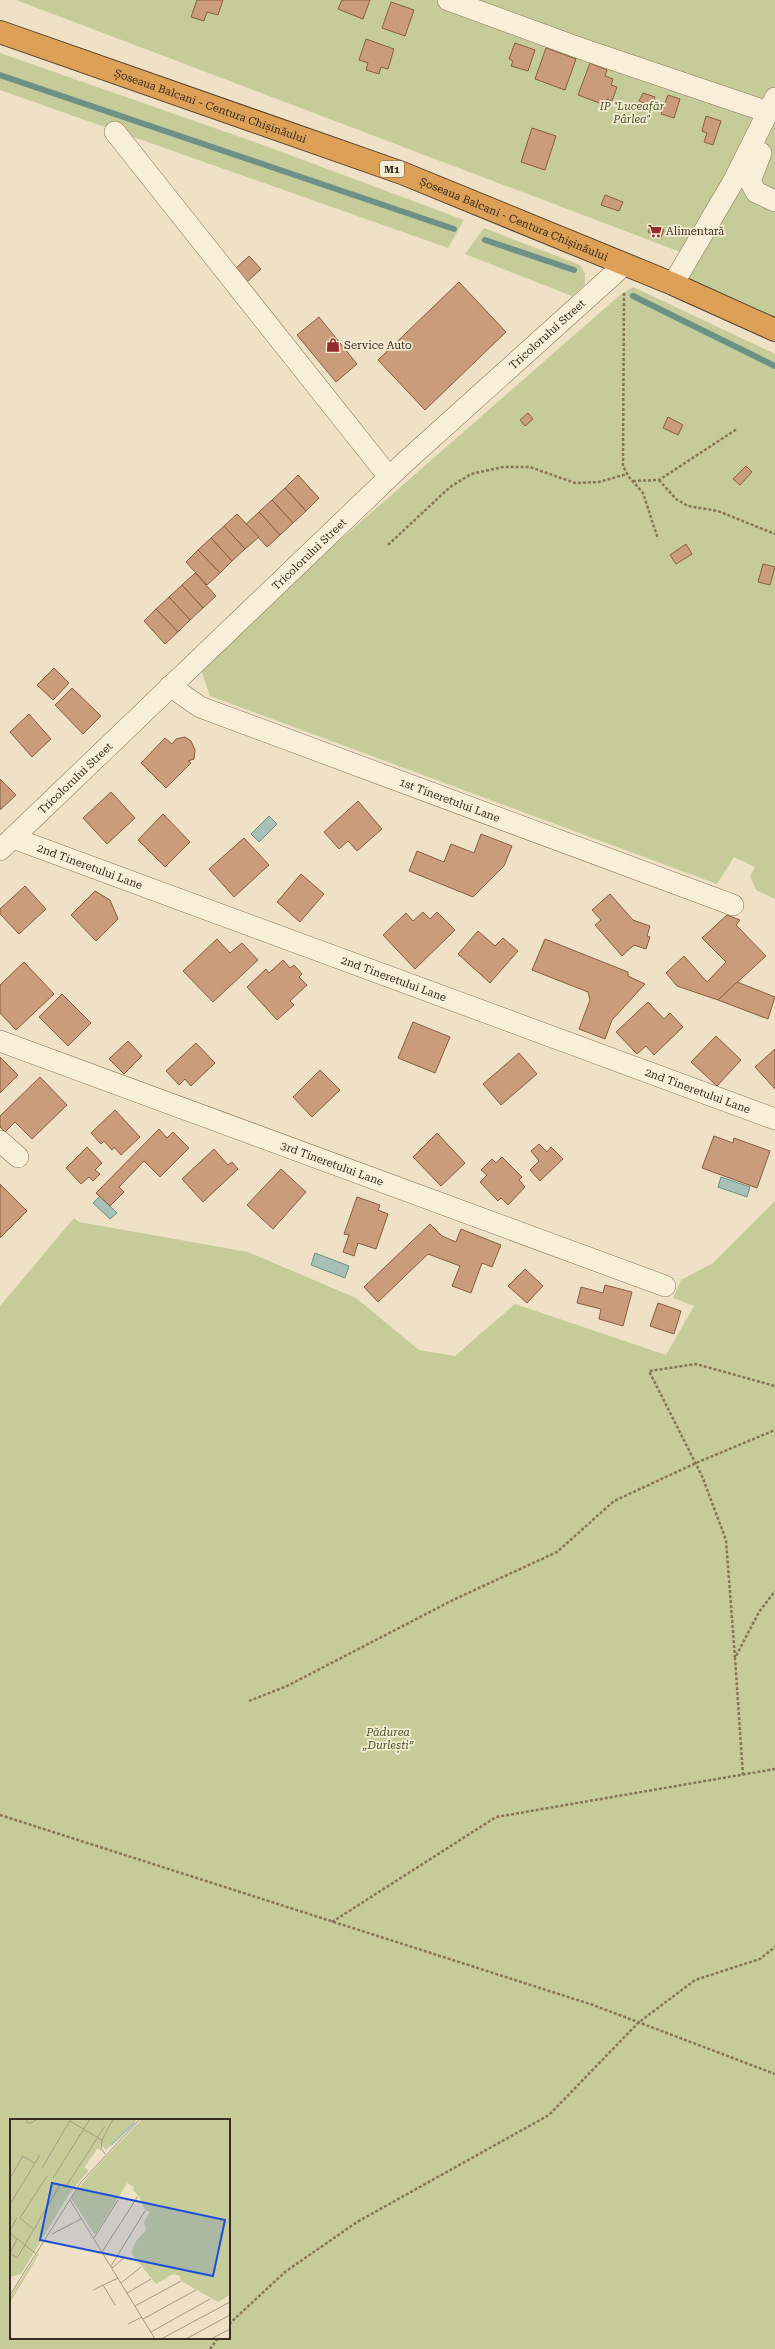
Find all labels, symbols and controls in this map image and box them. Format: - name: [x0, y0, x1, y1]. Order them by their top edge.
- street label: Șoseaua Balcani - Centura Chișinăului: [112, 66, 309, 146]
- park label: IP "Luceafăr Pârlea": [599, 100, 665, 126]
- road number: M1: [380, 161, 404, 177]
- street label: Șoseaua Balcani - Centura Chișinăului: [417, 174, 611, 263]
- supermarket icon: Alimentară: [647, 223, 663, 239]
- place label: Alimentară: [666, 225, 724, 238]
- street label: Tricolorului Street: [506, 297, 588, 372]
- shop icon: Service Auto: [325, 337, 341, 353]
- place label: Service Auto: [344, 339, 412, 352]
- street label: Tricolorului Street: [269, 515, 349, 593]
- street label: Tricolorului Street: [35, 739, 115, 817]
- street label: 1st Tineretului Lane: [398, 775, 502, 824]
- street label: 2nd Tineretului Lane: [35, 841, 144, 892]
- street label: 2nd Tineretului Lane: [339, 953, 448, 1004]
- street label: 2nd Tineretului Lane: [643, 1065, 752, 1116]
- street label: 3rd Tineretului Lane: [279, 1139, 385, 1188]
- park label: Pădurea „Durlești”: [362, 1726, 414, 1754]
- inset map: [10, 2119, 230, 2339]

